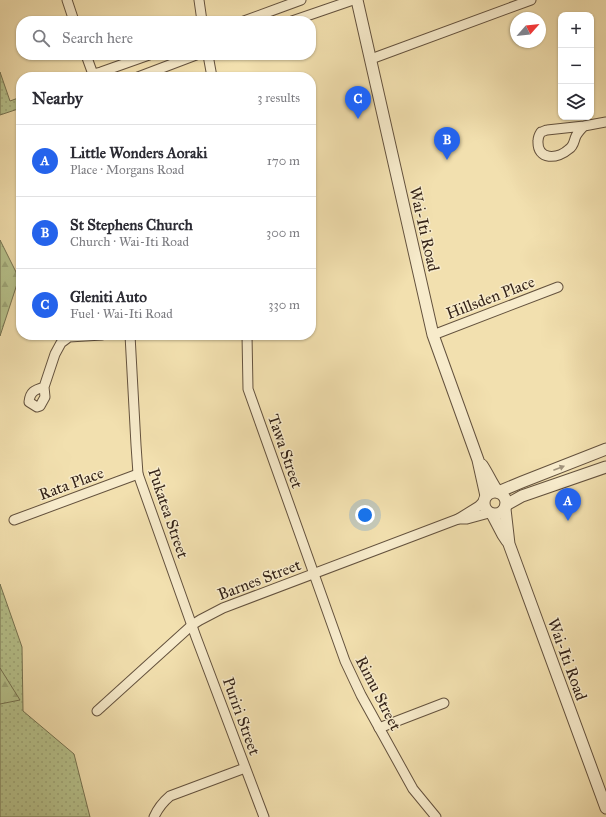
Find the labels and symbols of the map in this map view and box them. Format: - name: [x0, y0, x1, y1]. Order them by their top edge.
- north arrow: [510, 12, 546, 48]
- pin: C: [345, 86, 371, 119]
- pin: B: [434, 127, 460, 160]
- street label: Wai-Iti Road: [406, 185, 443, 273]
- street label: Hillsden Place: [443, 272, 537, 323]
- street label: Tawa Street: [264, 412, 307, 491]
- street label: Rata Place: [36, 463, 106, 504]
- one-way arrow: [553, 464, 565, 470]
- street label: Pukatea Street: [144, 466, 193, 561]
- pin: A: [555, 488, 581, 521]
- your location: [355, 505, 375, 525]
- street label: Barnes Street: [215, 555, 304, 604]
- street label: Wai-Iti Road: [544, 615, 591, 703]
- street label: Rimu Street: [352, 653, 405, 734]
- street label: Puriri Street: [219, 675, 265, 758]

